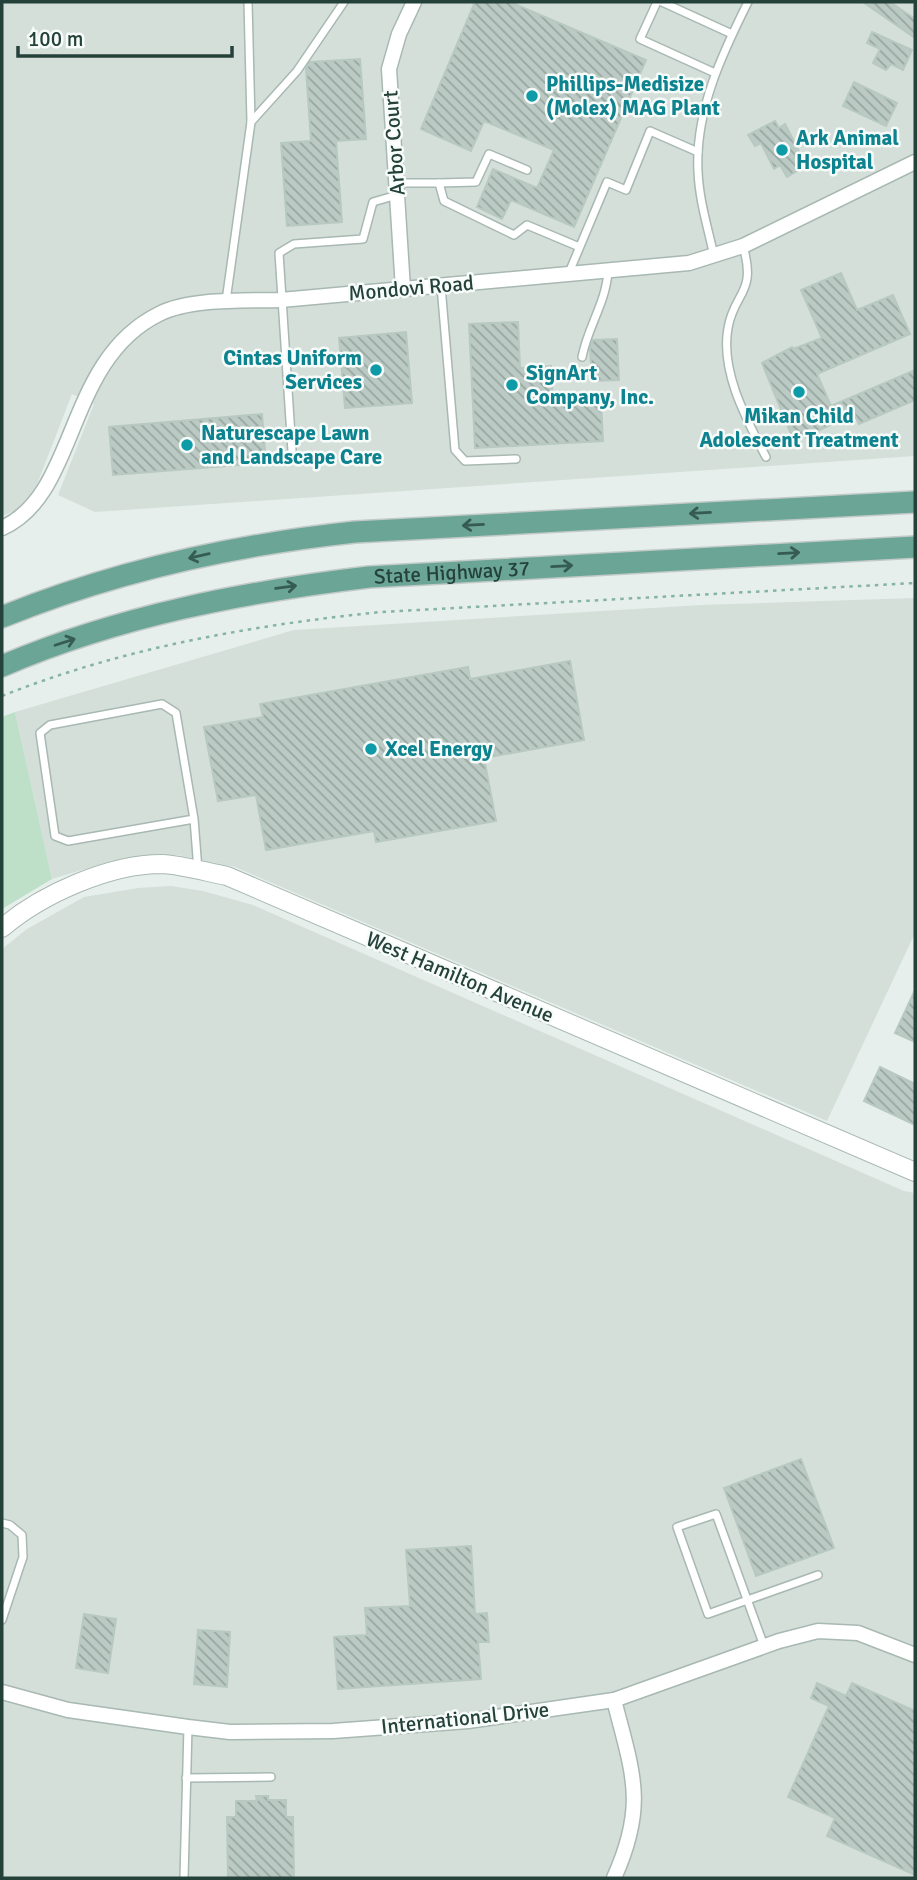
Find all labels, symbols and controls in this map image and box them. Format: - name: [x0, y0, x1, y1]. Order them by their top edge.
- scale bar: [18, 14, 231, 58]
- text: 100 m: [28, 26, 83, 52]
- place label: Phillips-Medisize (Molex) MAG Plant: [546, 71, 720, 121]
- marker: Phillips-Medisize (Molex) MAG Plant: [524, 88, 540, 104]
- street label: Arbor Court: [377, 90, 411, 196]
- place label: Ark Animal Hospital: [796, 125, 899, 175]
- marker: Ark Animal Hospital: [774, 142, 790, 158]
- street label: Mondovi Road: [347, 270, 475, 306]
- place label: Cintas Uniform Services: [223, 345, 362, 395]
- place label: SignArt Company, Inc.: [526, 360, 654, 410]
- marker: Cintas Uniform Services: [368, 362, 384, 378]
- marker: SignArt Company, Inc.: [504, 377, 520, 393]
- marker: Mikan Child Adolescent Treatment: [791, 384, 807, 400]
- place label: Mikan Child Adolescent Treatment: [699, 403, 899, 453]
- place label: Naturescape Lawn and Landscape Care: [201, 420, 382, 470]
- marker: Naturescape Lawn and Landscape Care: [179, 437, 195, 453]
- one-way arrow: [689, 507, 712, 520]
- one-way arrow: [462, 519, 485, 532]
- one-way arrow: [777, 547, 800, 560]
- one-way arrow: [188, 550, 211, 564]
- street label: State Highway 37: [373, 555, 531, 590]
- one-way arrow: [550, 559, 572, 572]
- one-way arrow: [274, 580, 297, 593]
- one-way arrow: [54, 635, 76, 647]
- place label: Xcel Energy: [385, 736, 493, 762]
- marker: Xcel Energy: [363, 741, 379, 757]
- street label: West Hamilton Avenue: [362, 926, 558, 1028]
- street label: International Drive: [380, 1696, 550, 1740]

